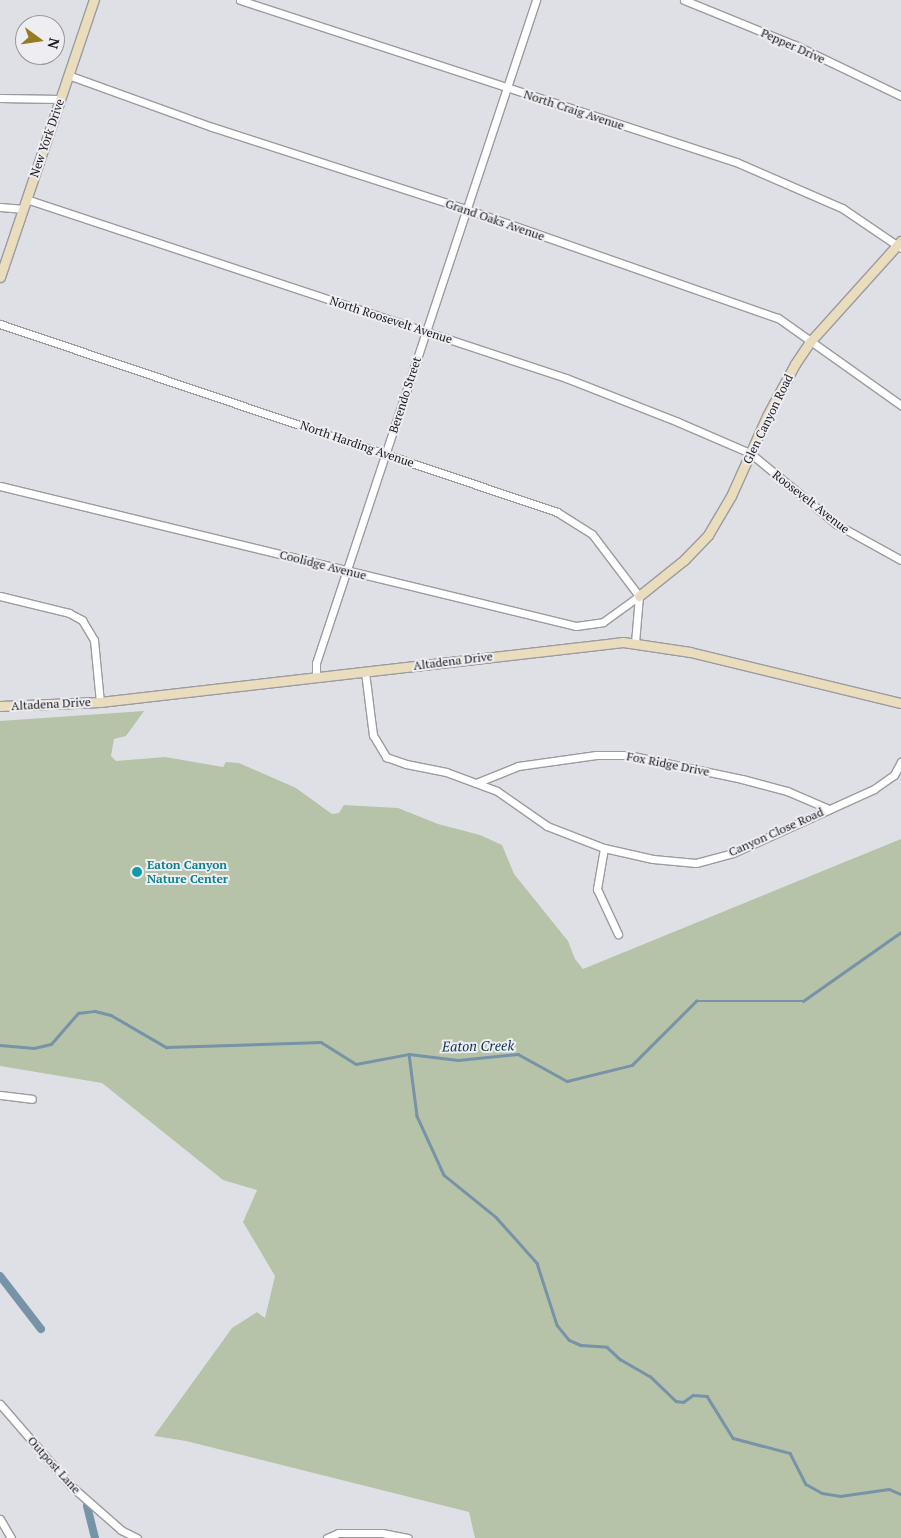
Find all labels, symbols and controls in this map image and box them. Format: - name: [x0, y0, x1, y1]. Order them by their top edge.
- north arrow: [15, 15, 65, 65]
- street label: Pepper Drive: [759, 25, 827, 67]
- text: N: [44, 36, 65, 51]
- street label: North Craig Avenue: [522, 87, 626, 133]
- street label: New York Drive: [27, 97, 67, 179]
- street label: Grand Oaks Avenue: [443, 196, 547, 244]
- street label: North Roosevelt Avenue: [328, 293, 454, 347]
- street label: Berendo Street: [386, 355, 424, 435]
- street label: Glen Canyon Road: [740, 372, 796, 466]
- street label: North Harding Avenue: [298, 418, 416, 470]
- street label: Roosevelt Avenue: [770, 467, 852, 537]
- street label: Coolidge Avenue: [278, 547, 368, 583]
- street label: Altadena Drive: [413, 649, 493, 673]
- street label: Altadena Drive: [11, 695, 91, 713]
- street label: Fox Ridge Drive: [625, 749, 711, 779]
- street label: Canyon Close Road: [726, 805, 826, 859]
- place label: Eaton Canyon Nature Center: [147, 858, 228, 886]
- marker: Eaton Canyon Nature Center: [131, 866, 143, 878]
- water label: Eaton Creek: [442, 1037, 514, 1055]
- street label: Outpost Lane: [25, 1433, 83, 1497]

